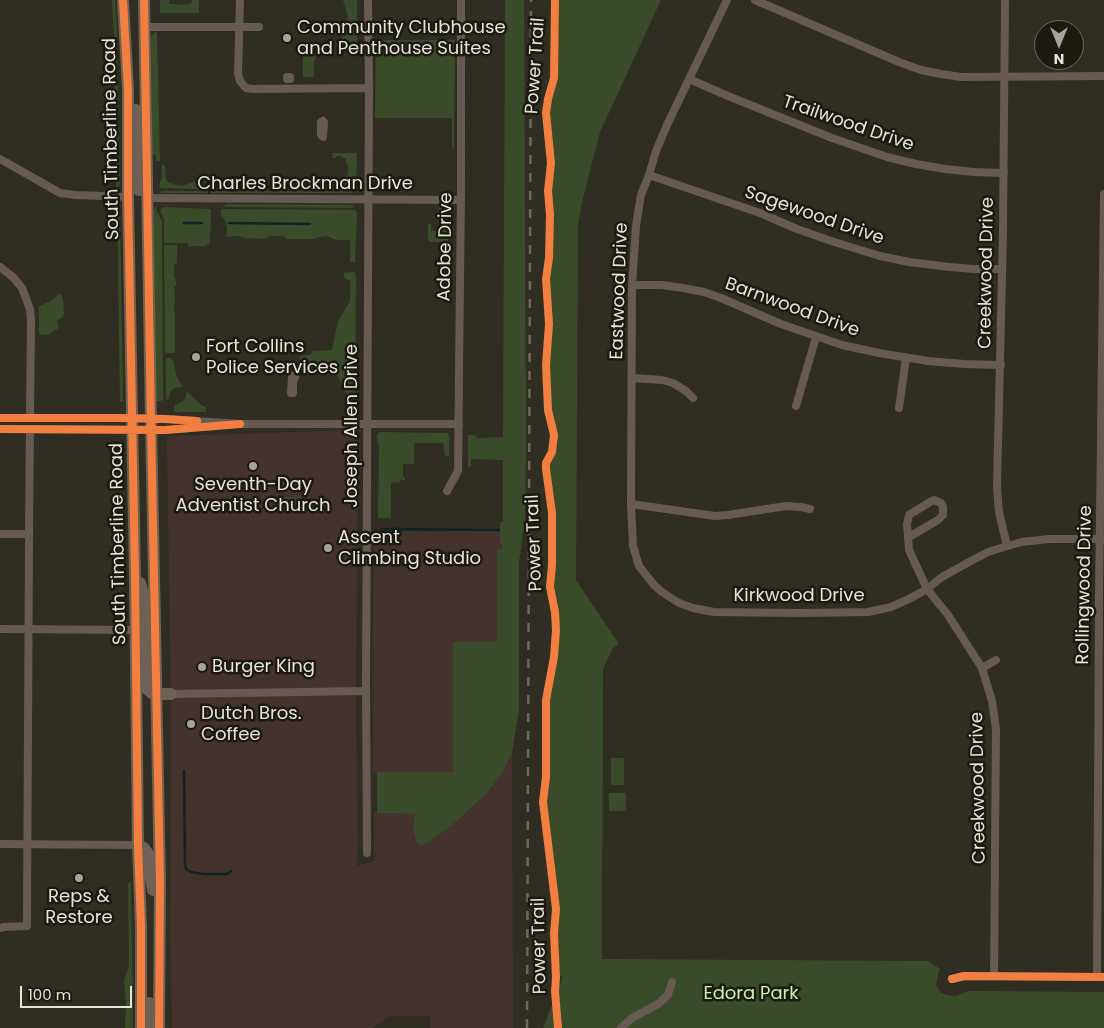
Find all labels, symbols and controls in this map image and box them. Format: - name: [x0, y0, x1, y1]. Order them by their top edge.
- place label: Community Clubhouse and Penthouse Suites: [297, 17, 506, 59]
- street label: Power Trail: [522, 17, 550, 115]
- north arrow: [1034, 20, 1084, 70]
- marker: Community Clubhouse and Penthouse Suites: [281, 32, 293, 44]
- street label: South Timberline Road: [99, 38, 125, 240]
- text: N: [1054, 49, 1064, 69]
- street label: Trailwood Drive: [780, 91, 916, 157]
- street label: Charles Brockman Drive: [197, 173, 413, 195]
- street label: Sagewood Drive: [741, 182, 887, 250]
- street label: Adobe Drive: [434, 192, 458, 302]
- street label: Creekwood Drive: [975, 197, 999, 349]
- street label: Eastwood Drive: [607, 222, 633, 360]
- street label: Barnwood Drive: [722, 274, 862, 342]
- place label: Fort Collins Police Services: [206, 336, 338, 378]
- street label: Joseph Allen Drive: [341, 344, 363, 508]
- marker: Fort Collins Police Services: [190, 351, 202, 363]
- street label: South Timberline Road: [106, 443, 132, 645]
- marker: Seventh-Day Adventist Church: [247, 460, 259, 472]
- place label: Seventh-Day Adventist Church: [176, 474, 330, 516]
- street label: Power Trail: [523, 494, 547, 592]
- street label: Rollingwood Drive: [1073, 505, 1097, 665]
- place label: Ascent Climbing Studio: [338, 527, 481, 570]
- marker: Ascent Climbing Studio: [322, 542, 334, 554]
- street label: Kirkwood Drive: [733, 585, 865, 607]
- place label: Burger King: [212, 656, 315, 678]
- marker: Burger King: [196, 661, 208, 673]
- place label: Dutch Bros. Coffee: [201, 703, 301, 746]
- street label: Creekwood Drive: [967, 712, 991, 864]
- marker: Dutch Bros. Coffee: [185, 718, 197, 730]
- marker: Reps & Restore: [73, 872, 85, 884]
- place label: Reps & Restore: [45, 886, 113, 929]
- street label: Power Trail: [528, 897, 552, 995]
- scale bar: [22, 976, 135, 1008]
- park label: Edora Park: [703, 983, 799, 1005]
- text: 100 m: [28, 984, 71, 1005]

